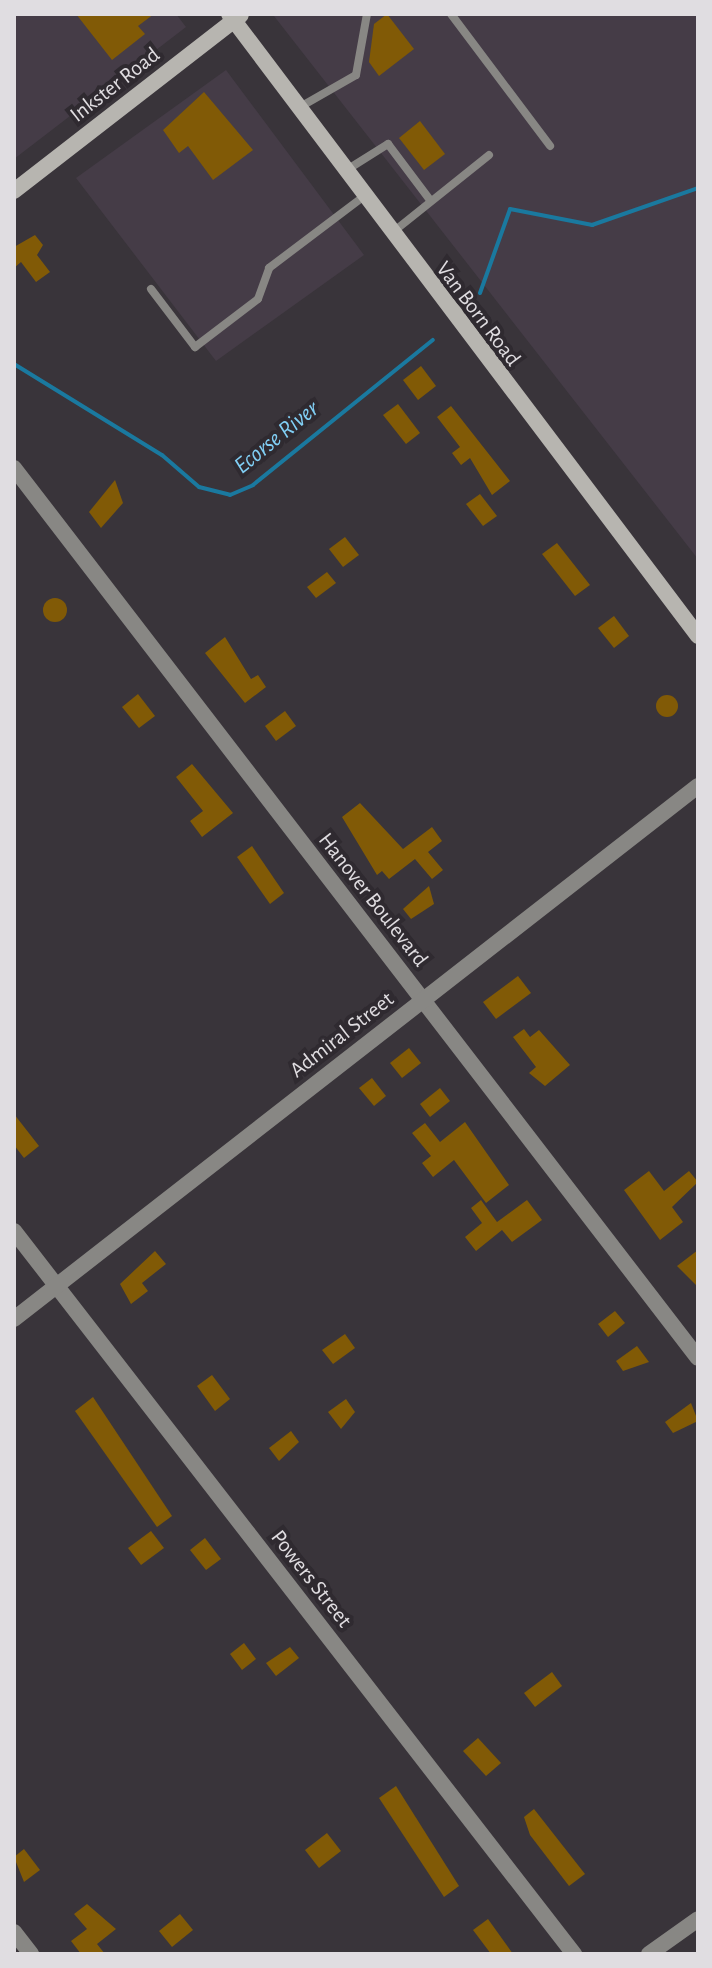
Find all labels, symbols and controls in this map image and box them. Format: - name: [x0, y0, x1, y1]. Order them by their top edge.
- street label: Inkster Road: [65, 42, 165, 128]
- street label: Van Born Road: [430, 256, 526, 372]
- water label: Ecorse River: [229, 395, 325, 481]
- street label: Hanover Boulevard: [312, 828, 434, 972]
- street label: Admiral Street: [285, 986, 399, 1084]
- street label: Powers Street: [265, 1525, 357, 1633]

